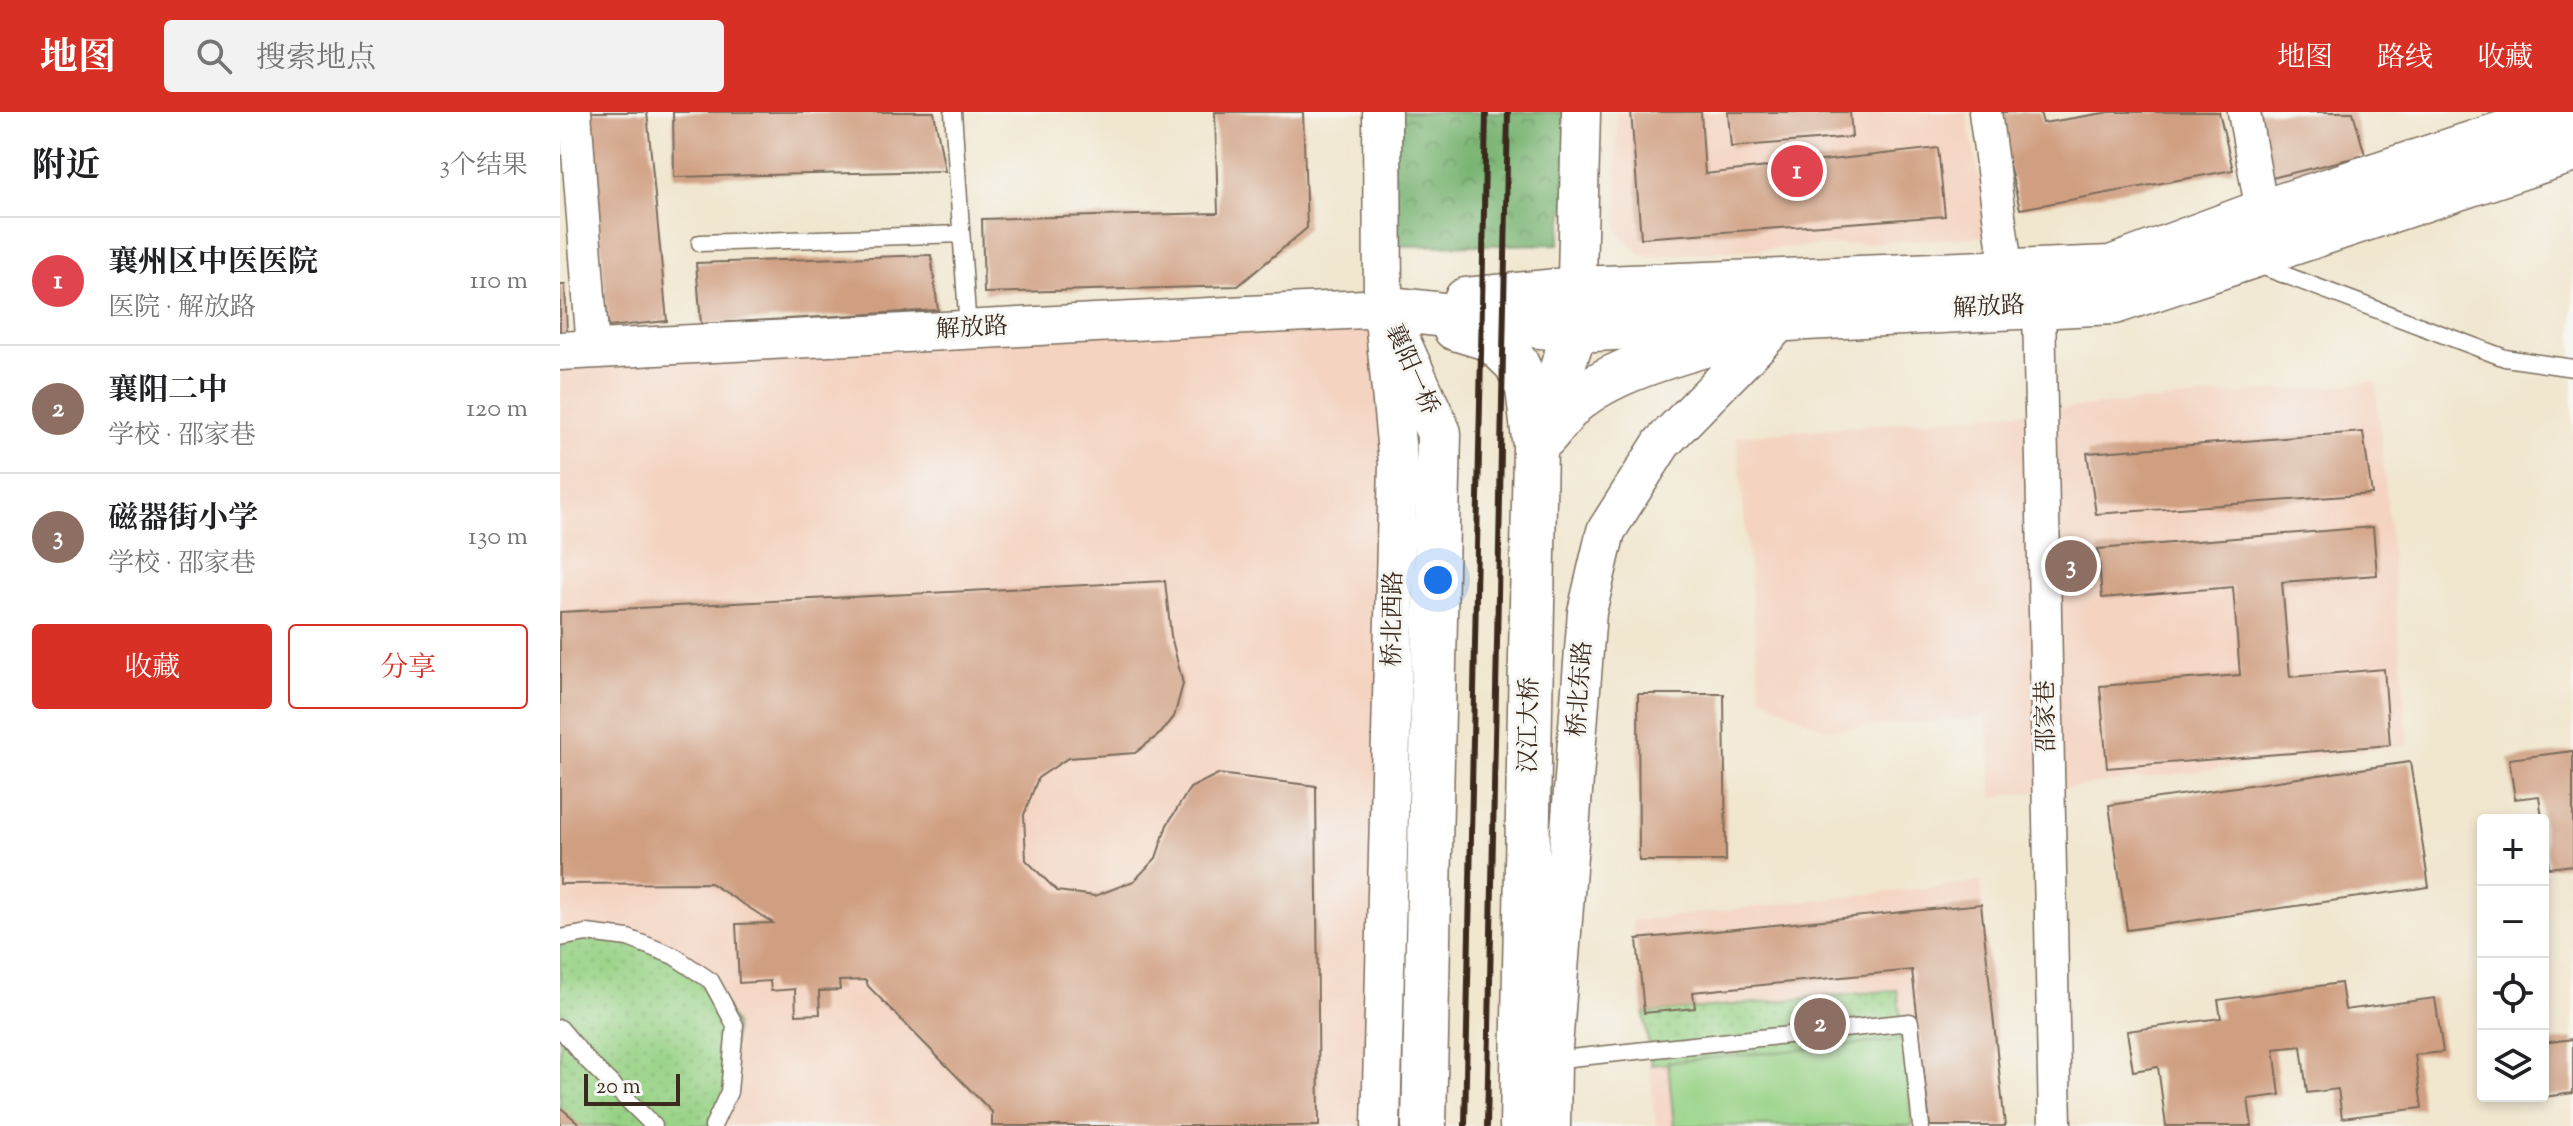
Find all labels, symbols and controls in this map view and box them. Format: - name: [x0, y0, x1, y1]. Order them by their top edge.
- search box: [164, 20, 724, 92]
- text: 地图: [40, 33, 116, 87]
- icon: search: [192, 34, 236, 78]
- text: 搜索地点: [256, 38, 376, 81]
- text: 地图: [2277, 39, 2333, 79]
- text: 路线: [2377, 39, 2433, 79]
- text: 收藏: [2477, 39, 2533, 79]
- pin: 1: [1771, 141, 1823, 201]
- text: 附近: [32, 143, 100, 192]
- text: 3个结果: [439, 148, 528, 185]
- text: 襄州区中医医院: [108, 242, 318, 285]
- text: 1: [54, 263, 62, 300]
- text: 110 m: [470, 263, 528, 300]
- street label: 解放路: [1952, 289, 2026, 327]
- text: 医院 · 解放路: [108, 290, 256, 327]
- street label: 解放路: [935, 310, 1009, 348]
- street label: 襄阳一桥: [1376, 319, 1446, 421]
- text: 襄阳二中: [108, 370, 228, 413]
- text: 2: [52, 391, 64, 428]
- text: 120 m: [466, 391, 528, 428]
- text: 学校 · 邵家巷: [108, 418, 256, 455]
- text: 磁器街小学: [108, 498, 258, 541]
- text: 3: [53, 519, 63, 556]
- text: 130 m: [468, 519, 528, 556]
- pin: 3: [2045, 536, 2097, 596]
- text: 学校 · 邵家巷: [108, 546, 256, 583]
- your location: [1418, 560, 1458, 600]
- street label: 桥北西路: [1376, 571, 1412, 667]
- button: 收藏: [32, 624, 272, 709]
- button: 分享: [288, 624, 528, 709]
- street label: 桥北东路: [1561, 640, 1601, 738]
- street label: 汉江大桥: [1512, 677, 1548, 773]
- street label: 邵家巷: [2029, 680, 2065, 752]
- map controls: [2477, 814, 2549, 1102]
- button: +: [2477, 814, 2549, 886]
- button: −: [2477, 886, 2549, 958]
- button: locate: [2477, 958, 2549, 1030]
- pin: 2: [1794, 994, 1846, 1054]
- button: layers: [2477, 1030, 2549, 1102]
- scale bar: [584, 1070, 680, 1106]
- text: 20 m: [596, 1072, 641, 1104]

